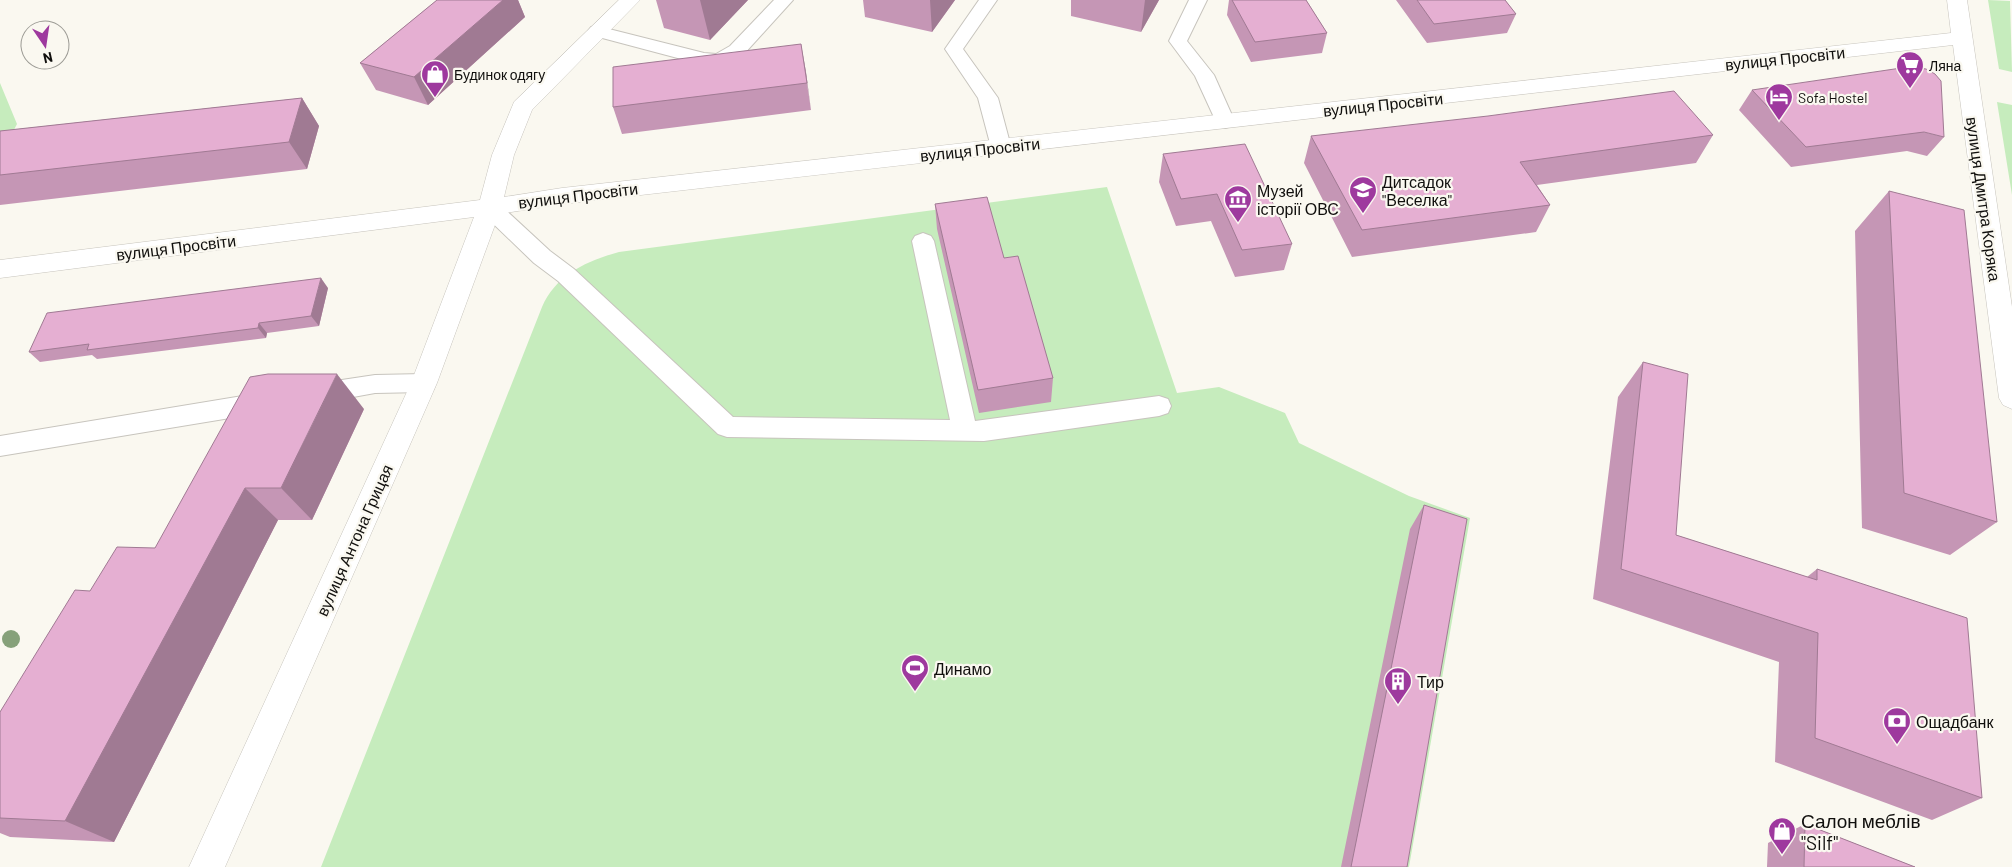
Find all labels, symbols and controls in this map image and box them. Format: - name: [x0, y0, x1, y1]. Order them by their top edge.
- north arrow: [20, 20, 70, 70]
- street label: вулиця Просвіти: [1724, 42, 1846, 74]
- text: N: [42, 49, 54, 67]
- supermarket icon: Ляна: [1895, 50, 1925, 89]
- place label: Ляна: [1929, 57, 1962, 74]
- shop icon: Будинок одягу: [420, 59, 450, 98]
- place label: Будинок одягу: [454, 66, 545, 83]
- hotel icon: Sofa Hostel: [1764, 82, 1794, 121]
- street label: вулиця Просвіти: [1322, 88, 1444, 120]
- place label: Sofa Hostel: [1798, 89, 1867, 106]
- street label: вулиця Дмитра Коряка: [1963, 115, 2005, 283]
- street label: вулиця Просвіти: [919, 133, 1041, 165]
- place label: Дитсадок "Веселка": [1382, 172, 1452, 209]
- school or university icon: Дитсадок "Веселка": [1348, 175, 1378, 214]
- street label: вулиця Просвіти: [517, 178, 639, 212]
- place label: Музей історії ОВС: [1257, 181, 1339, 218]
- museum icon: Музей історії ОВС: [1223, 184, 1253, 223]
- street label: вулиця Просвіти: [115, 230, 237, 264]
- street label: вулиця Антона Грицая: [312, 461, 396, 619]
- sports icon: Динамо: [900, 653, 930, 692]
- place label: Динамо: [934, 659, 992, 678]
- building icon: Тир: [1383, 666, 1413, 705]
- place label: Тир: [1417, 672, 1444, 691]
- bank icon: Ощадбанк: [1882, 706, 1912, 745]
- place label: Ощадбанк: [1916, 712, 1994, 731]
- place label: Салон меблів "Silf": [1801, 809, 1921, 854]
- shop icon: Салон меблів "Silf": [1767, 816, 1797, 855]

